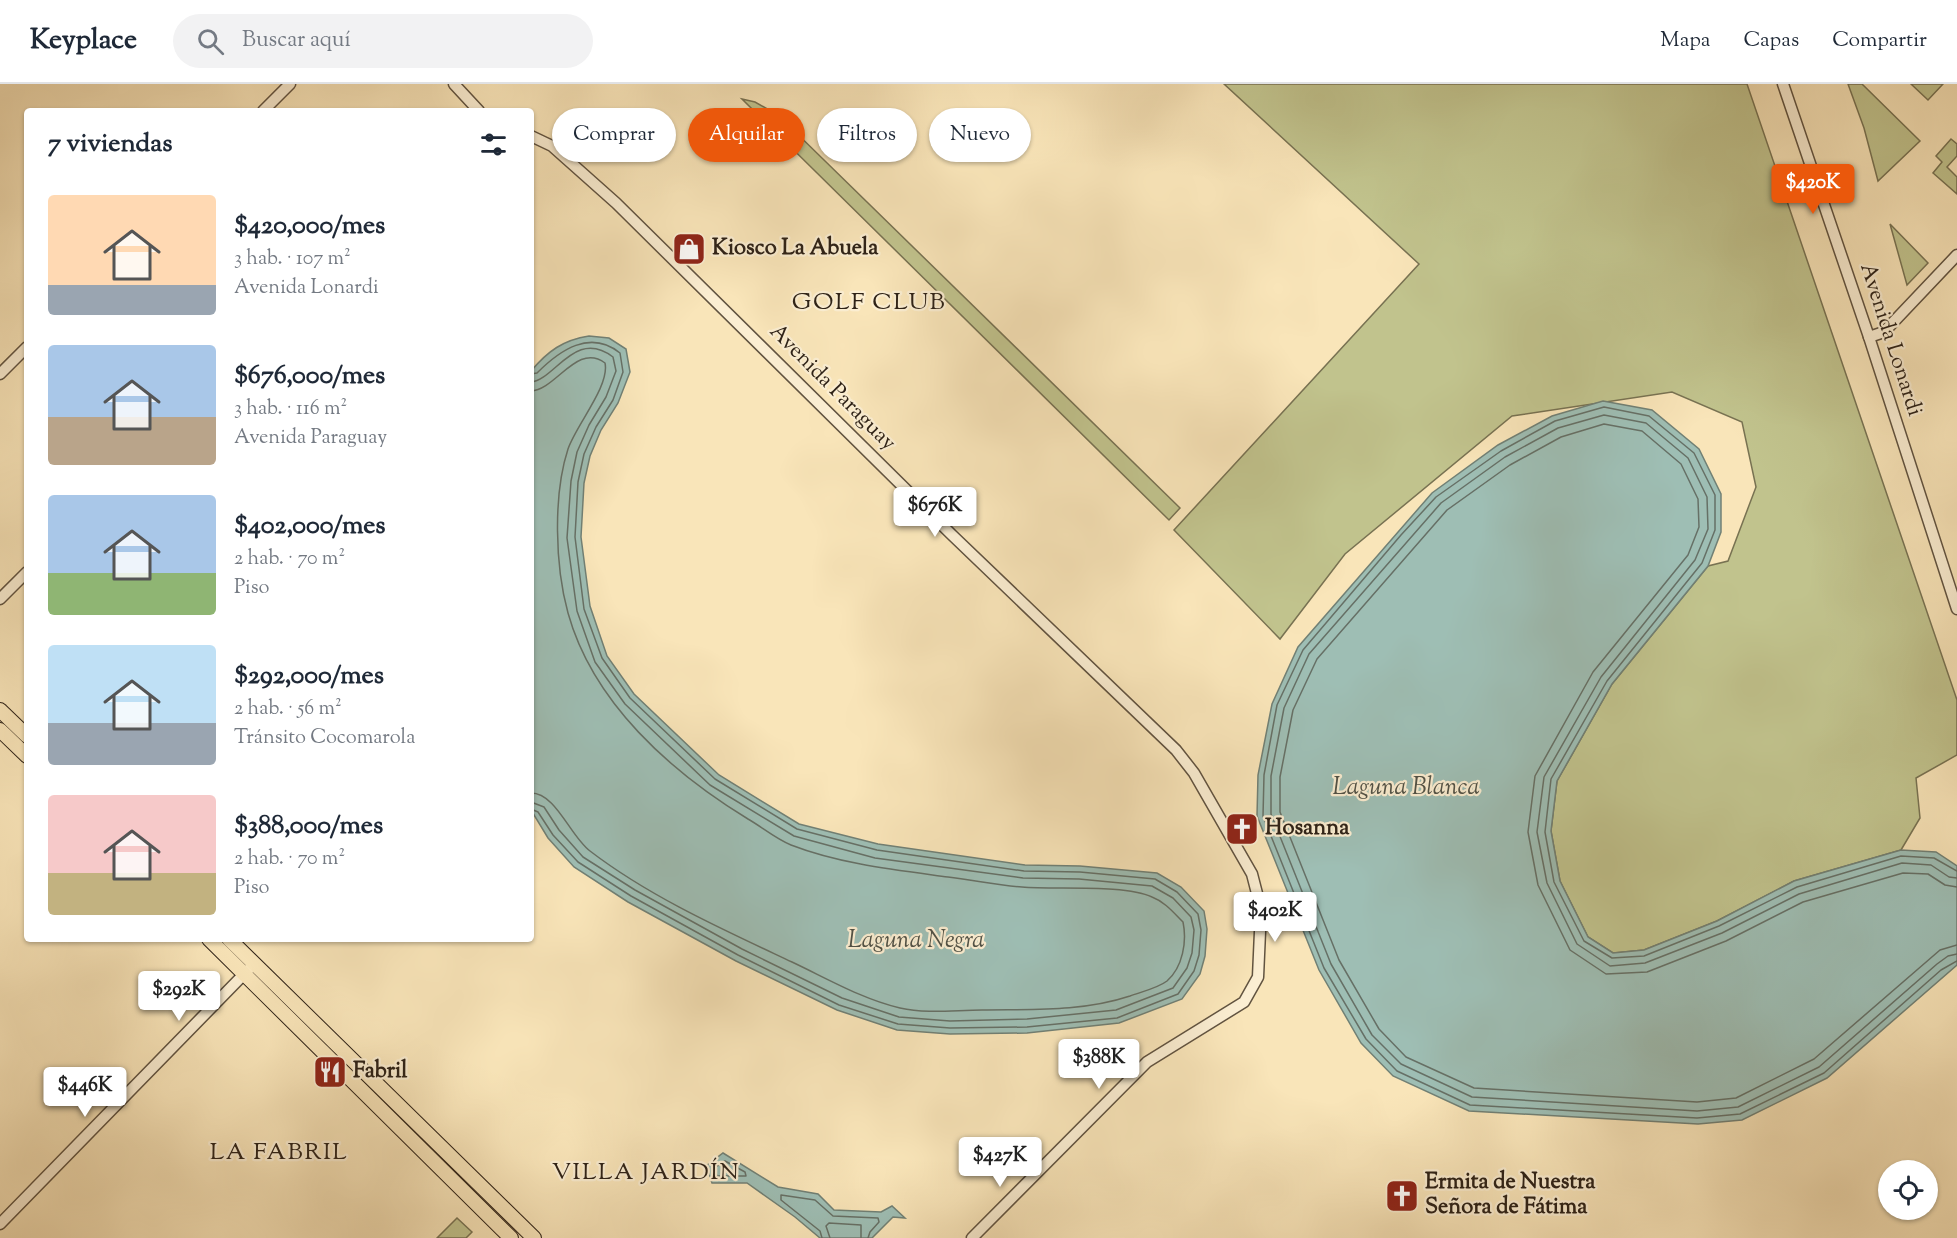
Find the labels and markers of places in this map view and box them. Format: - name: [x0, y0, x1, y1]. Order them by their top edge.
- pin: $420K: [1771, 164, 1855, 215]
- shop icon: Kiosco La Abuela: [671, 231, 707, 267]
- place label: Kiosco La Abuela: [712, 233, 879, 265]
- pin: $676K: [893, 487, 977, 538]
- church icon: Hosanna: [1224, 811, 1260, 847]
- place label: Hosanna: [1265, 813, 1350, 845]
- pin: $402K: [1233, 892, 1317, 943]
- pin: $292K: [137, 971, 221, 1022]
- pin: $388K: [1057, 1039, 1141, 1090]
- restaurant icon: Fabril: [312, 1054, 348, 1090]
- place label: Fabril: [353, 1056, 408, 1088]
- pin: $446K: [43, 1067, 127, 1118]
- pin: $427K: [958, 1137, 1042, 1188]
- place label: Ermita de Nuestra Señora de Fátima: [1425, 1167, 1596, 1224]
- church icon: Ermita de Nuestra Señora de Fátima: [1384, 1178, 1420, 1214]

